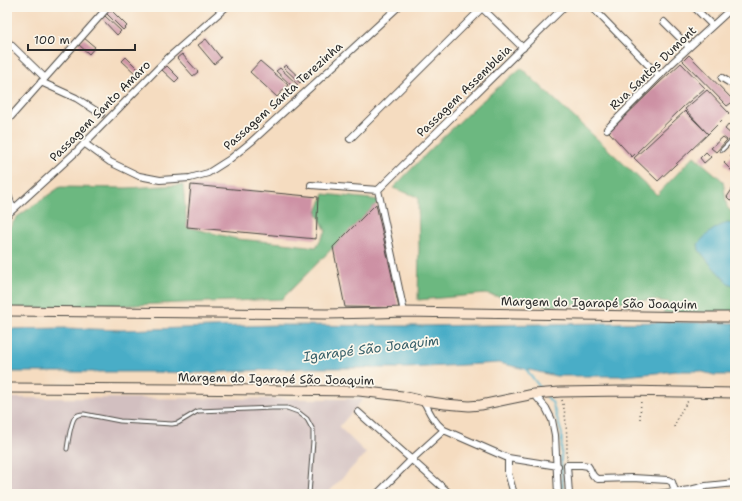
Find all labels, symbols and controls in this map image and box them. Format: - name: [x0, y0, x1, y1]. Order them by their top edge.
- street label: Rua Santos Dumont: [606, 22, 700, 114]
- scale bar: [28, 26, 135, 52]
- text: 100 m: [34, 32, 70, 48]
- street label: Passagem Santa Terezinha: [220, 38, 346, 154]
- street label: Passagem Assembleia: [413, 41, 515, 140]
- street label: Passagem Santo Amaro: [46, 57, 154, 165]
- street label: Margem do Igarapé São Joaquim: [501, 293, 697, 313]
- water label: Igarapé São Joaquim: [301, 332, 440, 365]
- street label: Margem do Igarapé São Joaquim: [178, 369, 374, 389]

